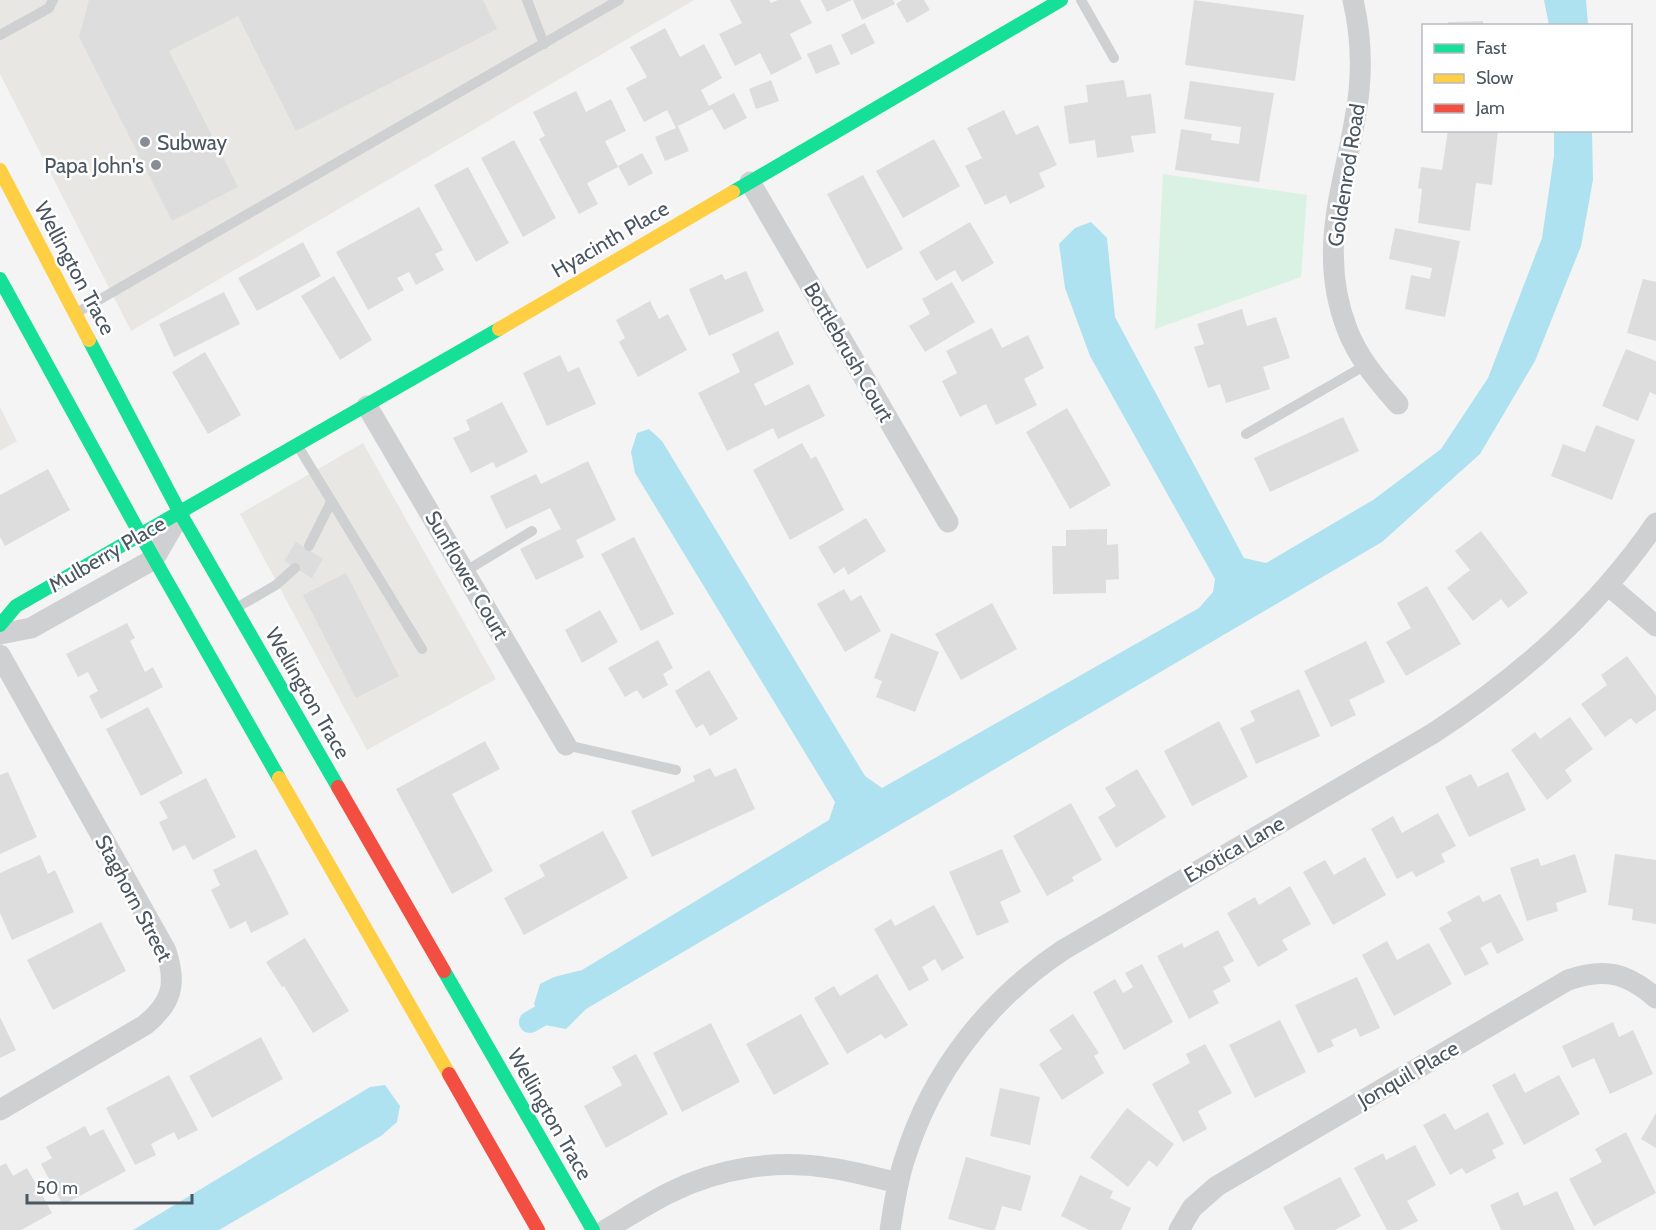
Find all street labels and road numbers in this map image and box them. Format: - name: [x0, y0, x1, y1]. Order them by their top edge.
- street label: Goldenrod Road: [1322, 102, 1370, 248]
- street label: Hyacinth Place: [547, 195, 673, 283]
- street label: Wellington Trace: [29, 197, 121, 339]
- street label: Bottlebrush Court: [799, 278, 899, 426]
- street label: Sunflower Court: [420, 506, 514, 644]
- street label: Mulberry Place: [44, 510, 170, 598]
- street label: Wellington Trace: [260, 623, 356, 763]
- street label: Exotica Lane: [1179, 810, 1289, 888]
- street label: Staghorn Street: [90, 831, 178, 965]
- street label: Jonquil Place: [1352, 1035, 1463, 1113]
- street label: Wellington Trace: [502, 1044, 598, 1184]

